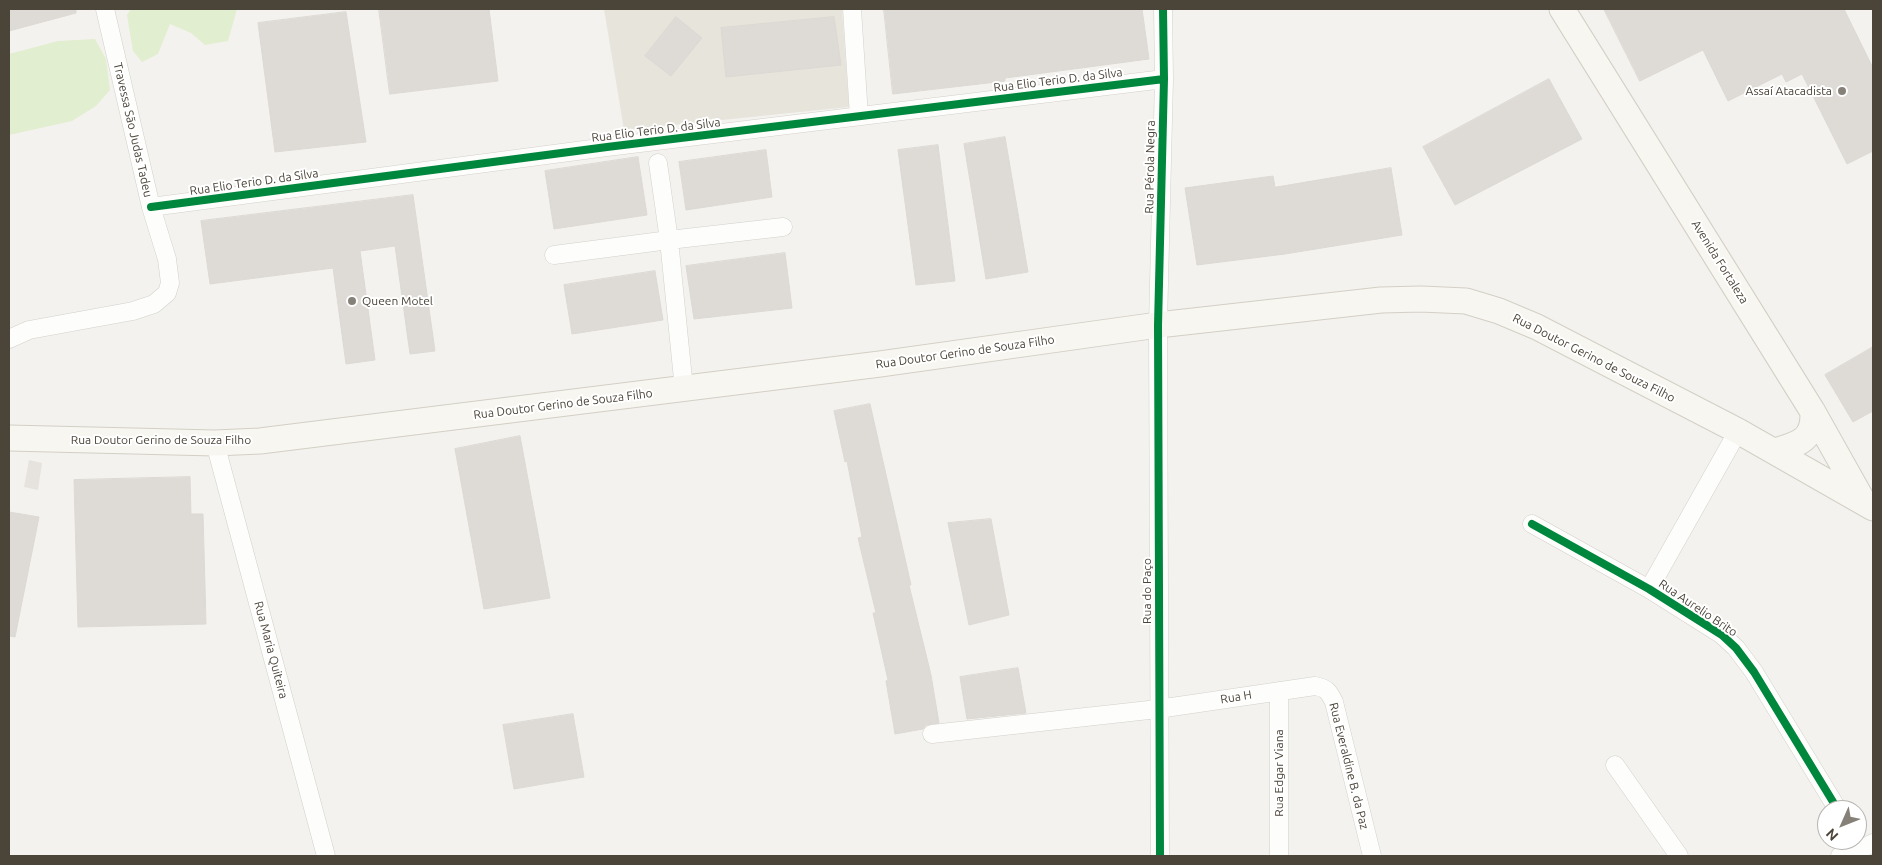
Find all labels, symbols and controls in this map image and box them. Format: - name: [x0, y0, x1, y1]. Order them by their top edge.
- street label: Travessa São Judas Tadeu: [110, 61, 156, 199]
- street label: Rua Elio Terio D. da Silva: [993, 65, 1123, 95]
- place label: Assaí Atacadista: [1745, 84, 1832, 98]
- marker: Assaí Atacadista: [1836, 85, 1848, 97]
- street label: Rua Elio Terio D. da Silva: [591, 115, 721, 145]
- street label: Rua Pérola Negra: [1142, 120, 1158, 214]
- street label: Rua Elio Terio D. da Silva: [189, 166, 319, 198]
- street label: Avenida Fortaleza: [1688, 217, 1752, 307]
- place label: Queen Motel: [362, 294, 433, 308]
- marker: Queen Motel: [346, 295, 358, 307]
- street label: Rua Doutor Gerino de Souza Filho: [1510, 311, 1678, 405]
- street label: Rua Doutor Gerino de Souza Filho: [875, 332, 1055, 372]
- street label: Rua Doutor Gerino de Souza Filho: [473, 386, 653, 422]
- street label: Rua Doutor Gerino de Souza Filho: [71, 433, 251, 447]
- street label: Rua do Paço: [1140, 558, 1154, 624]
- street label: Rua Aurelio Brito: [1656, 576, 1740, 640]
- street label: Rua Maria Quiteira: [251, 600, 291, 700]
- street label: Rua H: [1219, 687, 1253, 707]
- street label: Rua Everaldine B. da Paz: [1326, 701, 1372, 831]
- street label: Rua Edgar Viana: [1272, 729, 1286, 817]
- north arrow: [1817, 800, 1867, 850]
- text: N: [1823, 825, 1841, 844]

